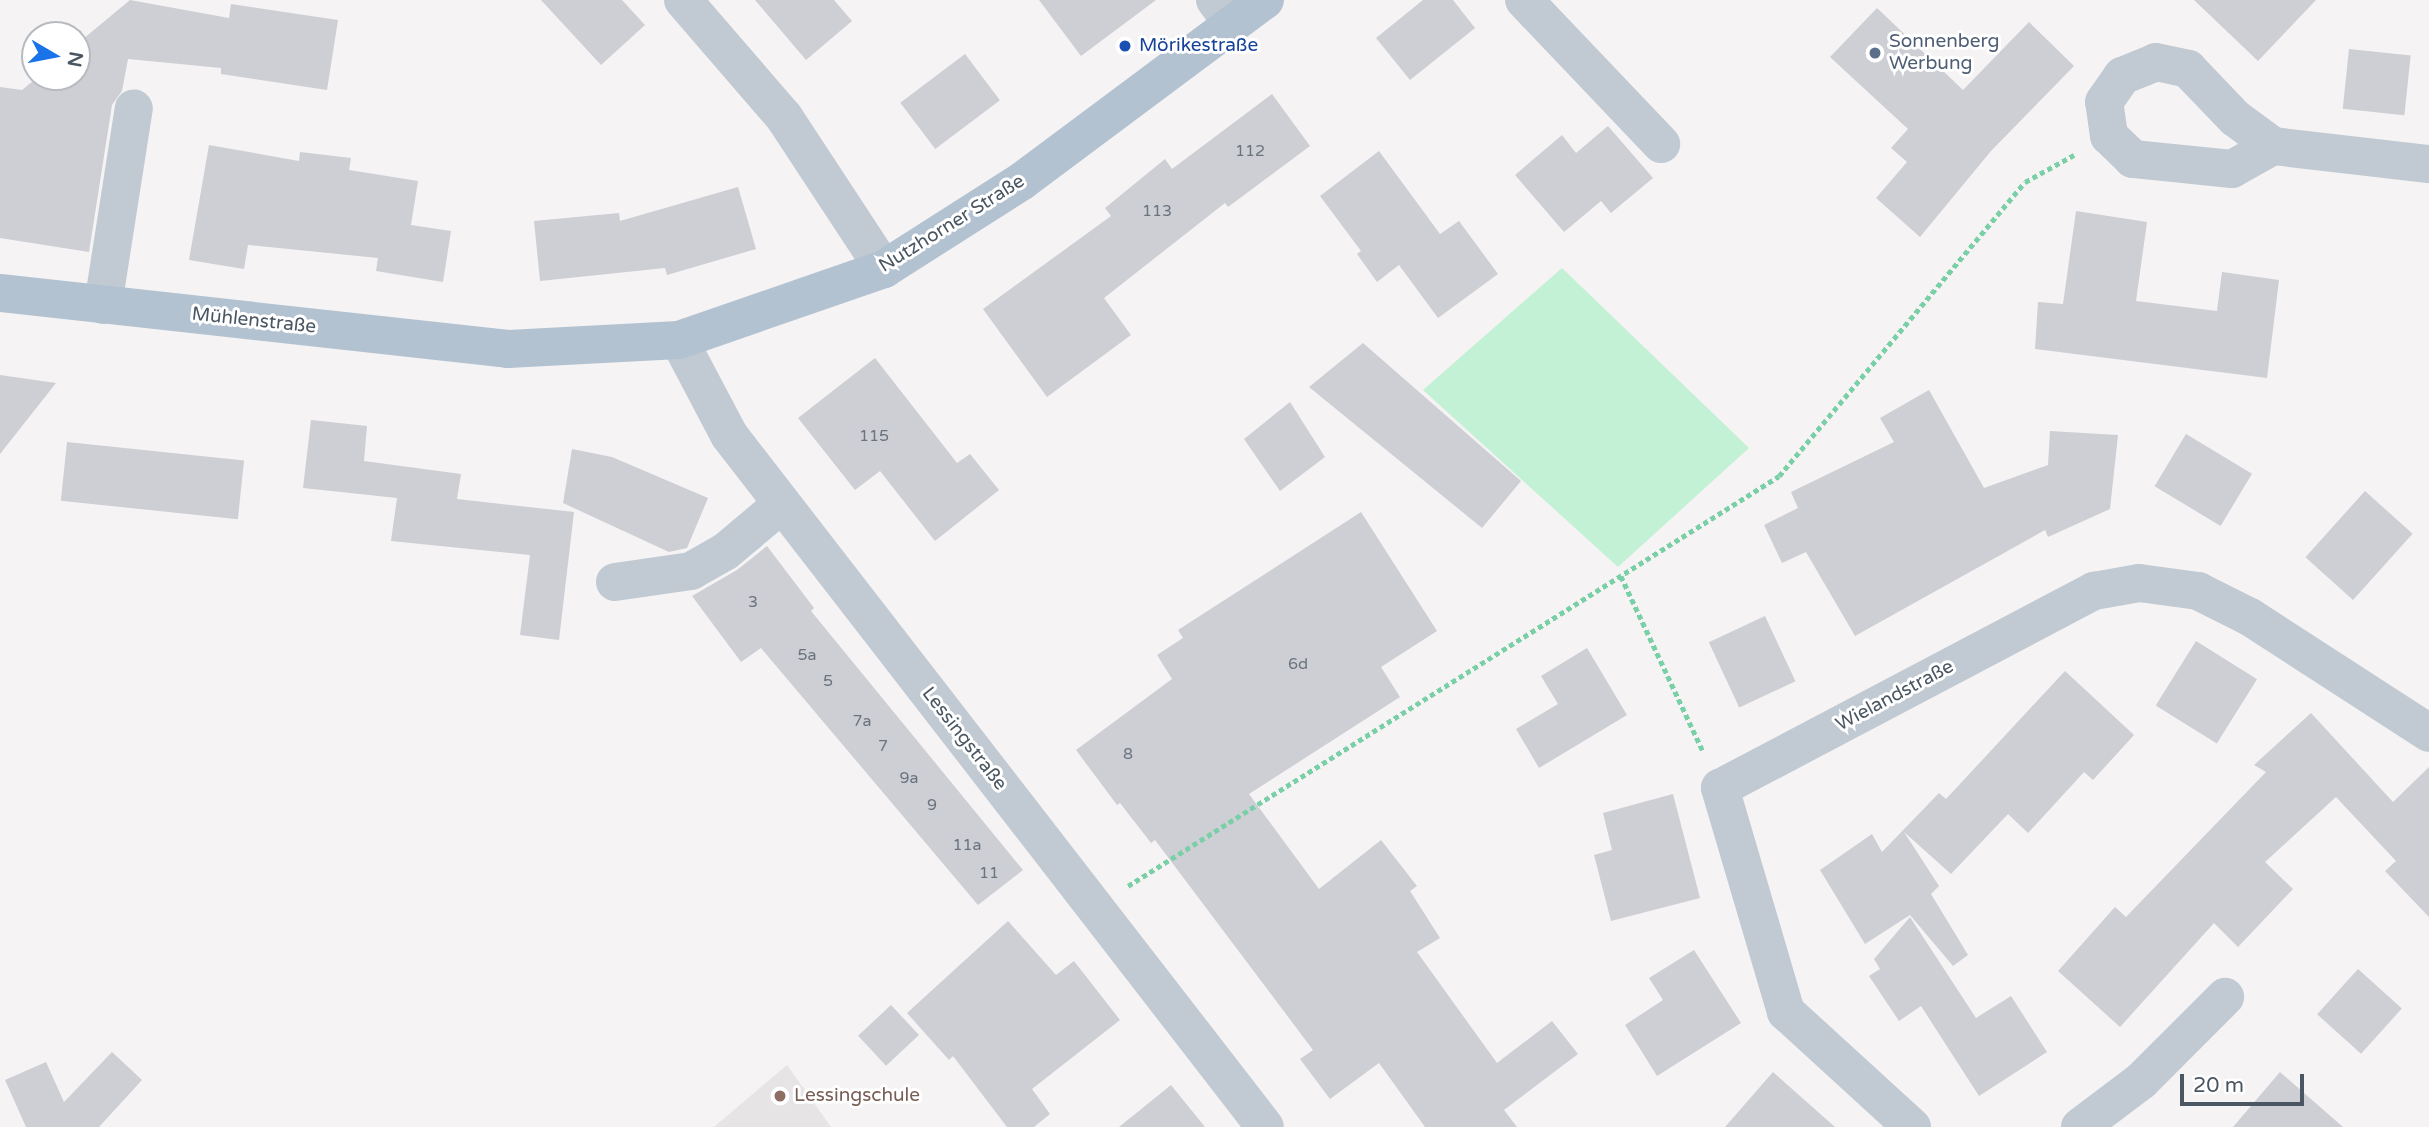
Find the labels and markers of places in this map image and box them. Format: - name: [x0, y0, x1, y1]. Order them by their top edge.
- place label: Sonnenberg Werbung: [1889, 31, 1999, 75]
- place label: Mörikestraße: [1139, 35, 1258, 57]
- marker: Mörikestraße: [1117, 38, 1133, 54]
- marker: Sonnenberg Werbung: [1867, 45, 1883, 61]
- place label: Lessingschule: [794, 1085, 920, 1107]
- marker: Lessingschule: [772, 1088, 788, 1104]

